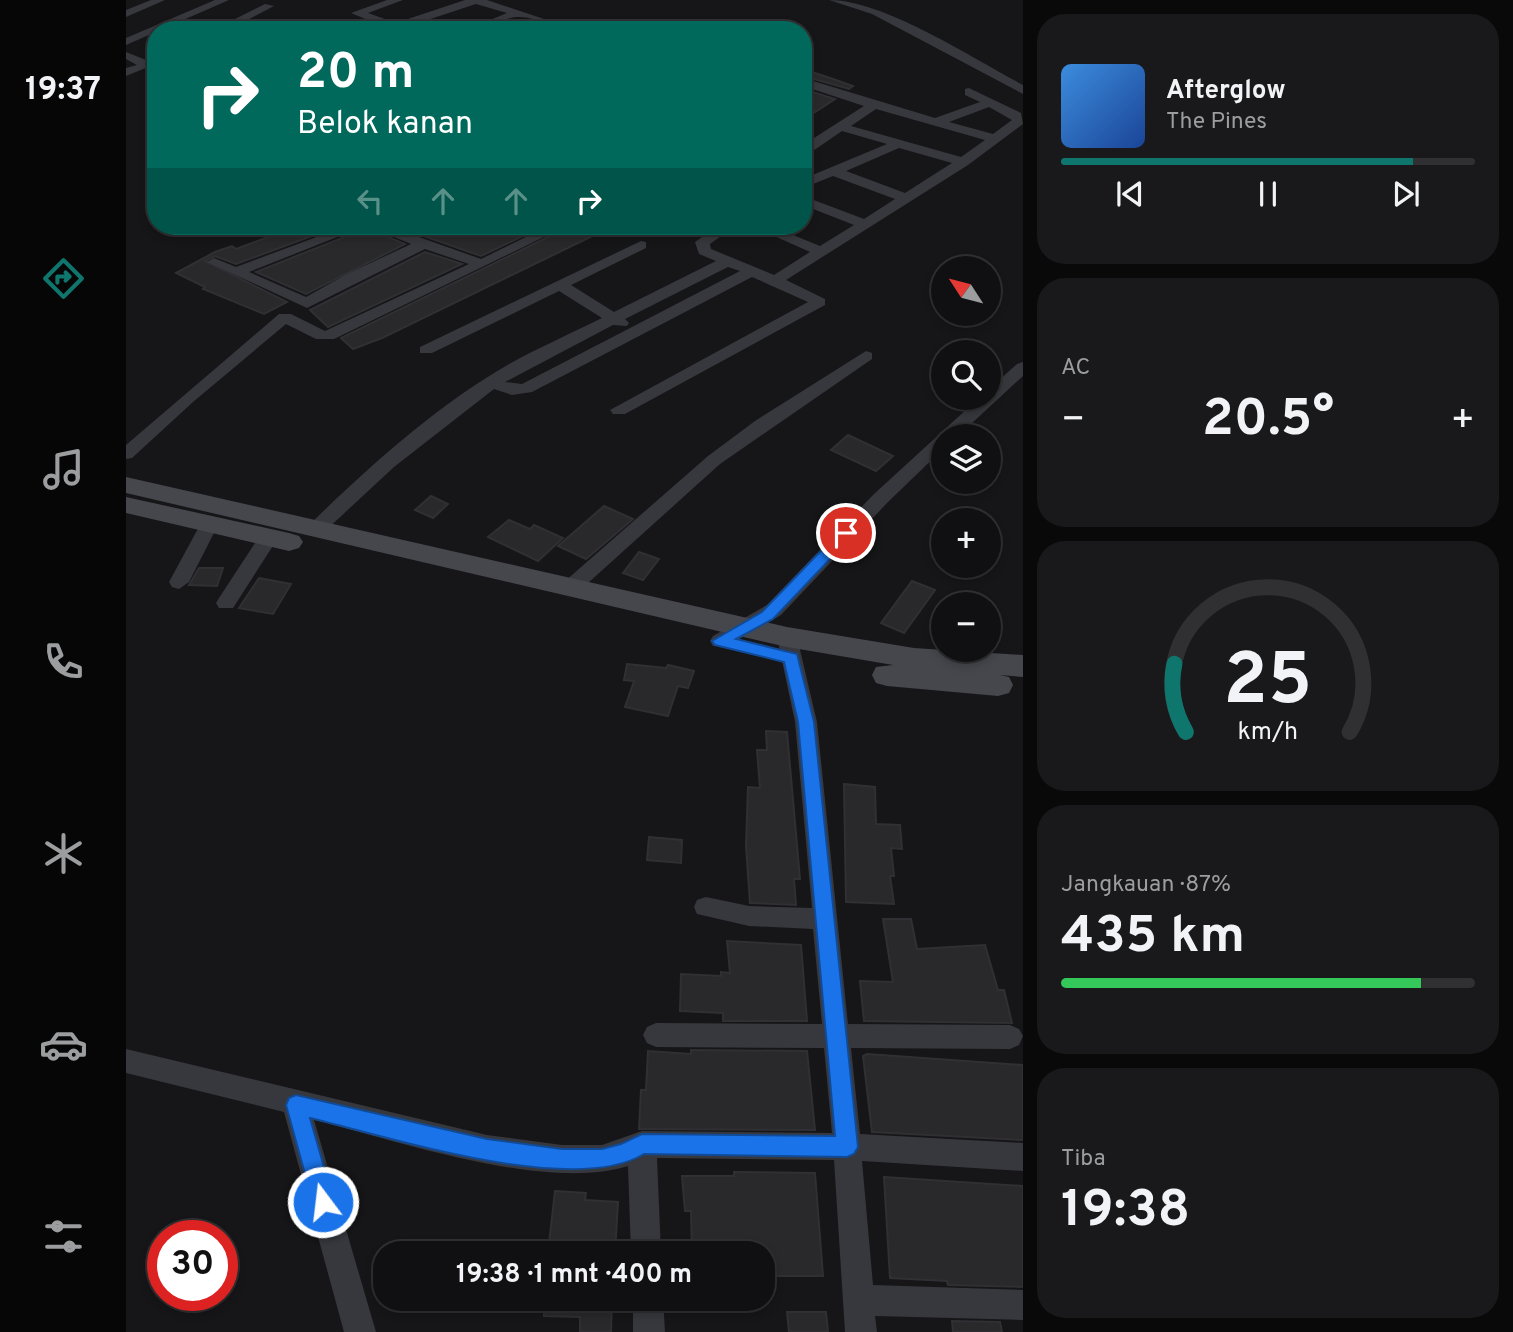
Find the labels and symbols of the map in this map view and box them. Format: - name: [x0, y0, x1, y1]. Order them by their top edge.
- north arrow: [931, 256, 1001, 326]
- pin: [816, 503, 876, 563]
- position arrow: [286, 1165, 360, 1239]
- speed limit sign: 30: [147, 1220, 238, 1311]

